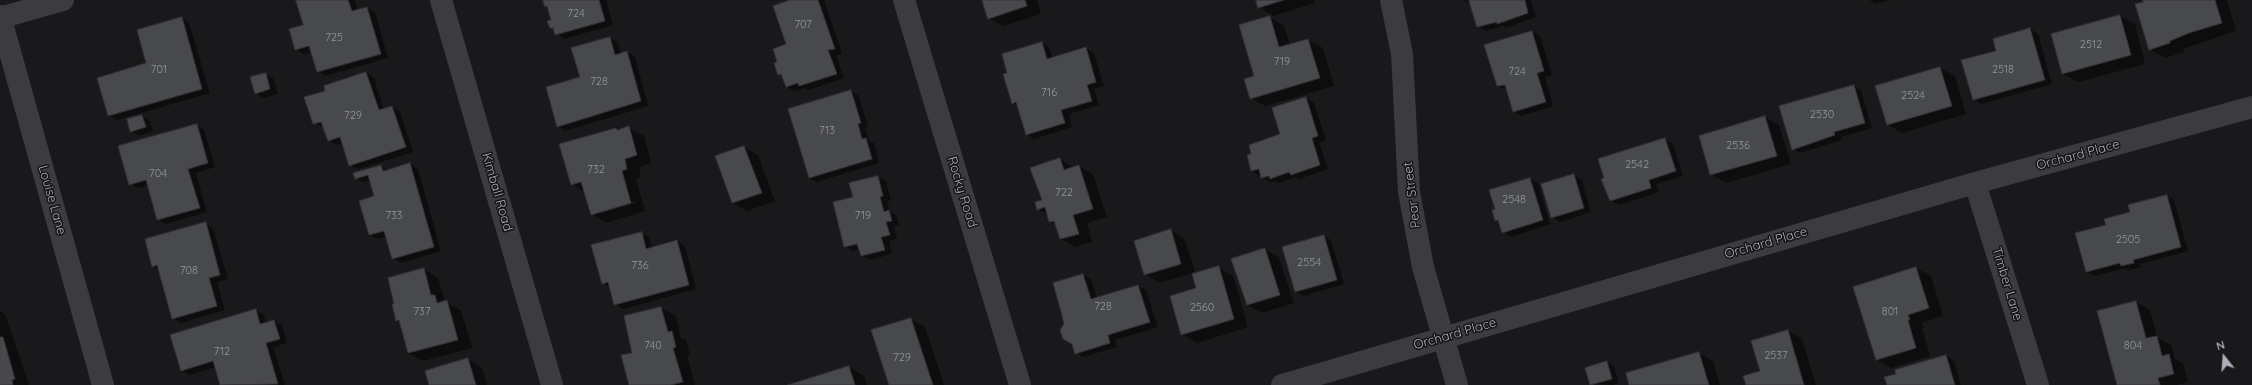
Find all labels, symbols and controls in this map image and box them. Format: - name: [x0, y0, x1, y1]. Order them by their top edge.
- house number: 724: [567, 7, 585, 21]
- house number: 707: [794, 18, 812, 32]
- house number: 725: [325, 31, 343, 45]
- house number: 2512: [2080, 38, 2102, 52]
- house number: 719: [1274, 55, 1290, 69]
- house number: 701: [151, 63, 167, 77]
- house number: 2518: [1992, 63, 2014, 77]
- house number: 724: [1508, 65, 1526, 79]
- house number: 728: [590, 75, 608, 89]
- house number: 716: [1041, 86, 1057, 100]
- house number: 2524: [1901, 89, 1925, 103]
- house number: 2530: [1810, 108, 1834, 122]
- house number: 729: [344, 109, 362, 123]
- house number: 713: [819, 124, 835, 138]
- street label: Orchard Place: [2035, 136, 2121, 174]
- house number: 2536: [1726, 139, 1750, 153]
- street label: Kimball Road: [478, 151, 516, 233]
- street label: Rocky Road: [944, 155, 980, 229]
- house number: 2542: [1625, 158, 1649, 172]
- street label: Pear Street: [1400, 161, 1424, 229]
- street label: Louise Lane: [35, 163, 69, 237]
- house number: 732: [587, 163, 605, 177]
- house number: 704: [149, 167, 167, 181]
- house number: 722: [1055, 186, 1073, 200]
- house number: 2548: [1502, 193, 1526, 207]
- house number: 733: [385, 209, 403, 223]
- house number: 719: [855, 209, 871, 223]
- street label: Orchard Place: [1723, 224, 1809, 262]
- house number: 2505: [2116, 233, 2140, 247]
- street label: Timber Lane: [1988, 245, 2026, 323]
- house number: 2554: [1297, 256, 1321, 270]
- house number: 736: [631, 259, 649, 273]
- house number: 708: [180, 264, 198, 278]
- house number: 728: [1094, 300, 1112, 314]
- house number: 2560: [1190, 301, 1214, 315]
- house number: 737: [413, 305, 431, 319]
- house number: 801: [1882, 305, 1898, 319]
- street label: Orchard Place: [1412, 315, 1498, 353]
- north arrow: [2204, 337, 2244, 377]
- text: N: [2215, 338, 2226, 353]
- house number: 740: [644, 339, 662, 353]
- house number: 804: [2124, 339, 2142, 353]
- house number: 712: [214, 345, 230, 359]
- house number: 2537: [1764, 349, 1788, 363]
- house number: 729: [893, 351, 911, 365]

